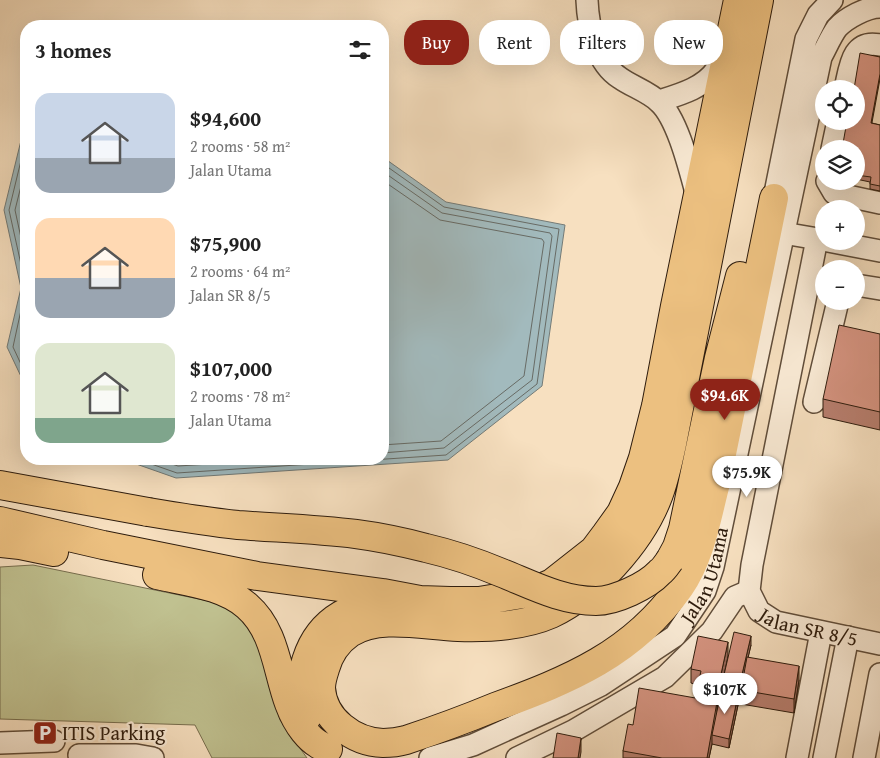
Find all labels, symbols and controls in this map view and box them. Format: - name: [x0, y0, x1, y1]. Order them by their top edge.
- chip: Buy: [404, 20, 469, 65]
- chip: Rent: [479, 20, 550, 65]
- chip: Filters: [560, 20, 644, 65]
- chip: New: [654, 20, 723, 65]
- text: 3 homes: [35, 35, 111, 66]
- icon: filters: [346, 36, 374, 64]
- map controls: [815, 80, 865, 310]
- button: locate: [815, 80, 865, 130]
- text: $94,600: [190, 103, 261, 134]
- icon: home: [75, 113, 135, 173]
- text: 2 rooms · 58 m²: [190, 134, 290, 158]
- button: layers: [815, 140, 865, 190]
- text: Jalan Utama: [190, 158, 272, 182]
- button: +: [815, 200, 865, 250]
- text: $75,900: [190, 228, 261, 259]
- icon: home: [75, 238, 135, 298]
- text: 2 rooms · 64 m²: [190, 259, 290, 283]
- button: −: [815, 260, 865, 310]
- text: Jalan SR 8/5: [190, 283, 271, 307]
- text: $107,000: [190, 353, 272, 384]
- icon: home: [75, 363, 135, 423]
- pin: $94.6K: [684, 378, 766, 421]
- text: $94.6K: [701, 383, 749, 407]
- text: 2 rooms · 78 m²: [190, 384, 290, 408]
- text: Jalan Utama: [190, 408, 272, 432]
- pin: $75.9K: [706, 456, 788, 498]
- text: $75.9K: [723, 460, 771, 484]
- street label: Jalan Utama: [671, 524, 735, 631]
- street label: Jalan SR 8/5: [751, 598, 861, 653]
- pin: $107K: [690, 672, 760, 715]
- text: $107K: [703, 677, 747, 701]
- place label: ITIS Parking: [62, 718, 165, 747]
- parking icon: ITIS Parking: [32, 720, 58, 746]

